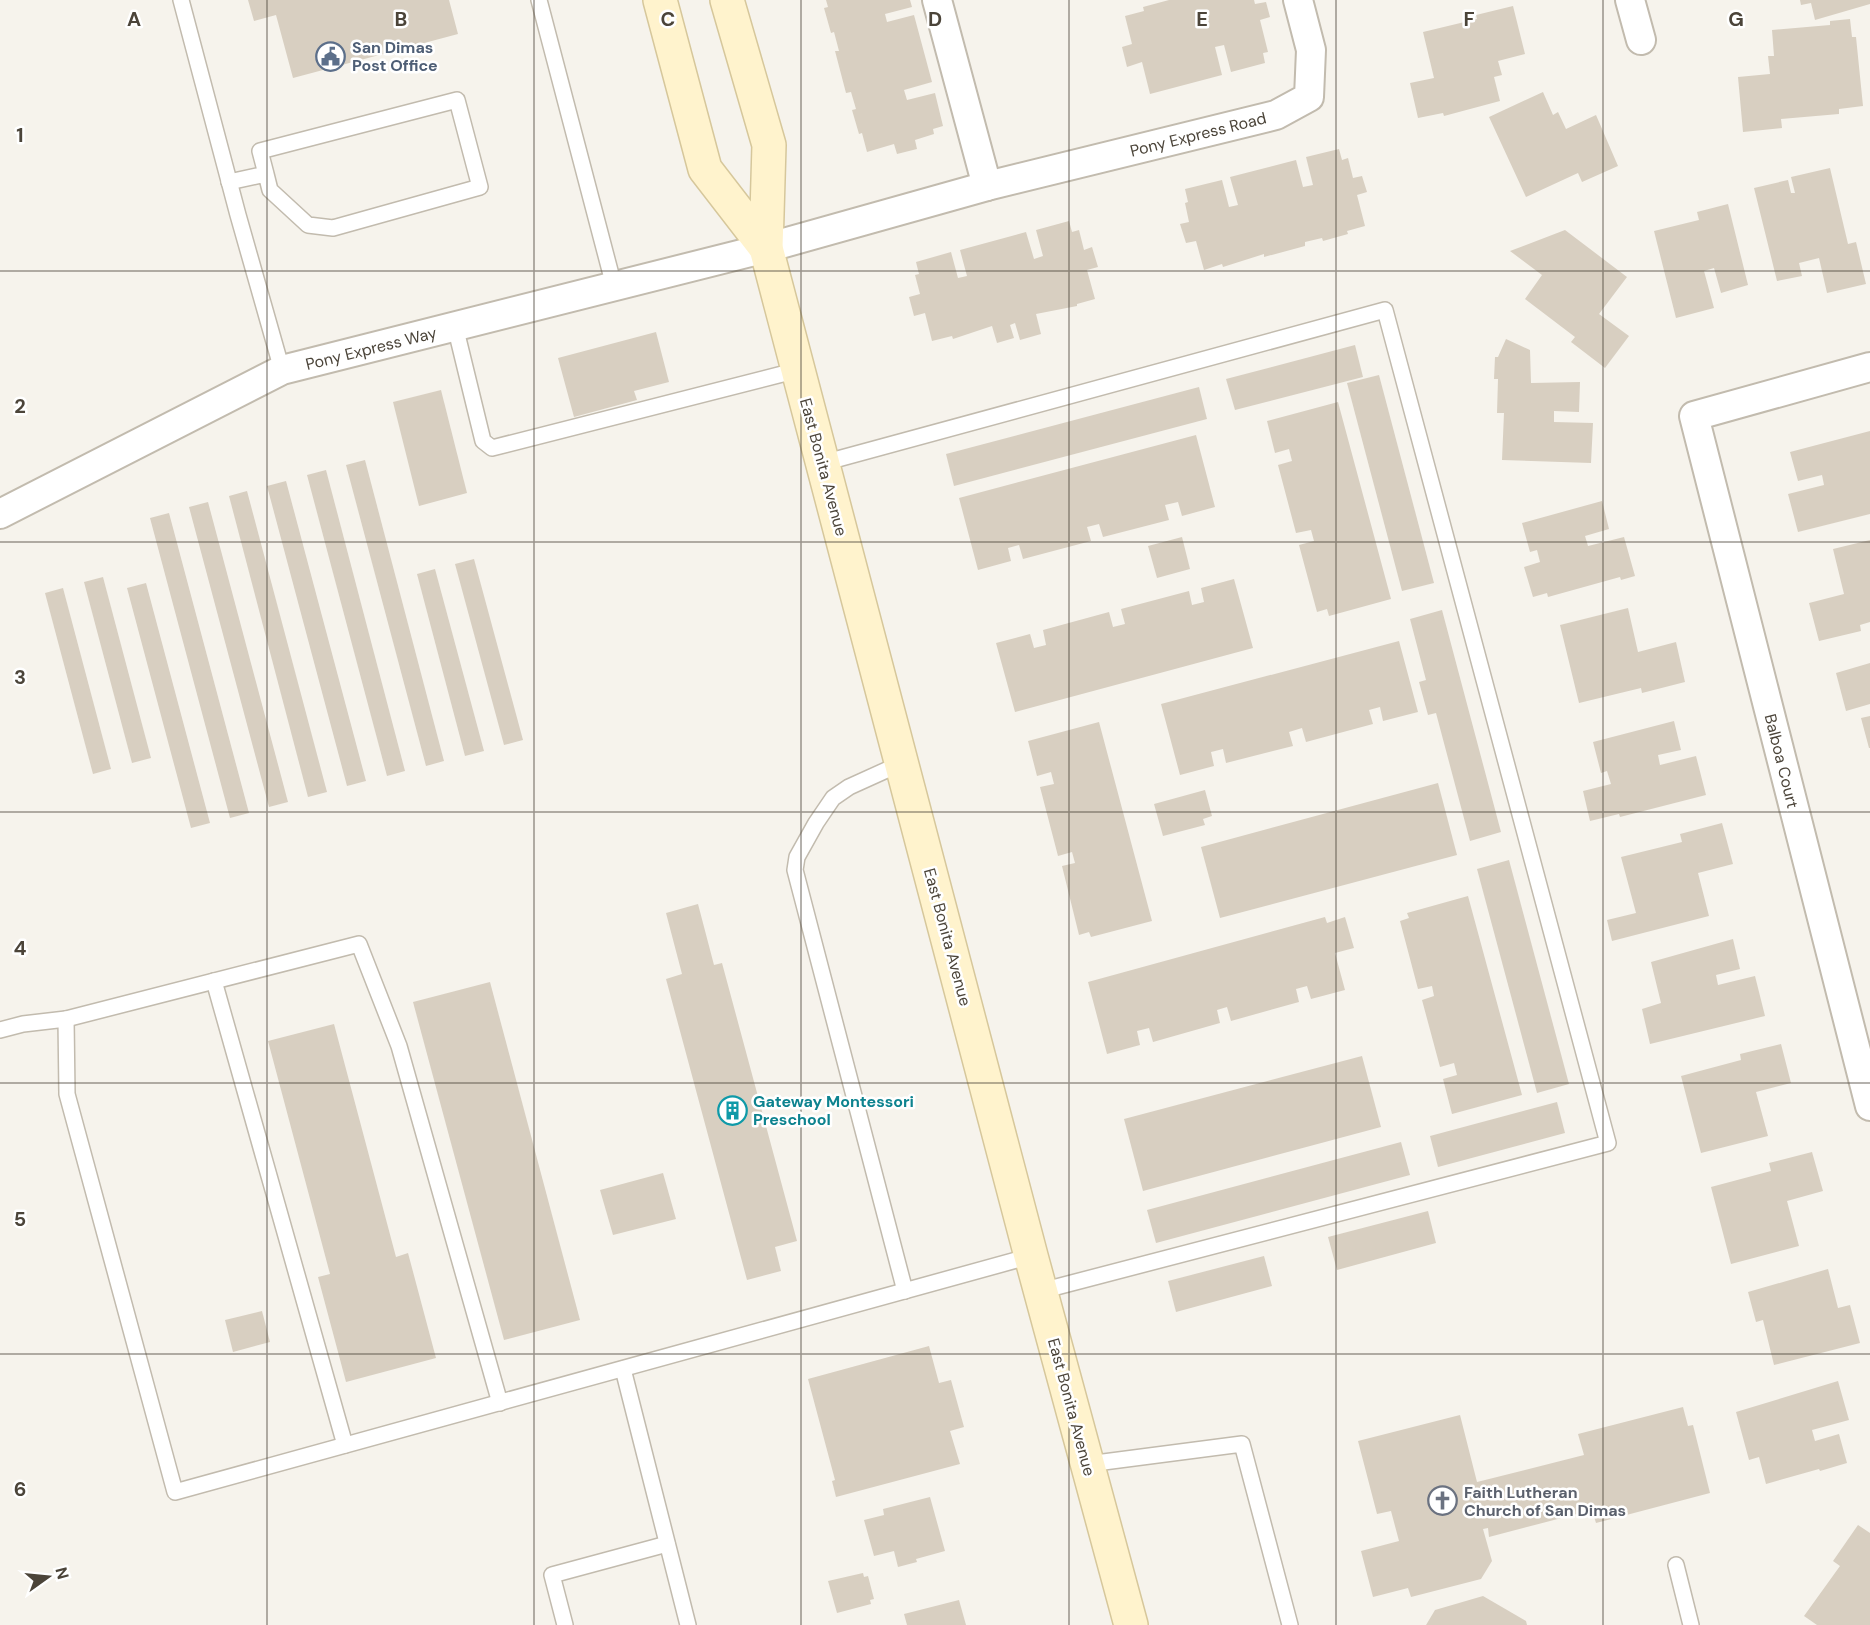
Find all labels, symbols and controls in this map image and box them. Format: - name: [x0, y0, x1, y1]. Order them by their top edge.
- text: A: [127, 6, 141, 32]
- text: B: [395, 6, 407, 32]
- text: C: [661, 6, 675, 32]
- text: D: [928, 6, 942, 32]
- text: E: [1196, 6, 1208, 32]
- text: F: [1463, 6, 1475, 32]
- text: G: [1728, 6, 1744, 32]
- place label: San Dimas Post Office: [352, 37, 438, 76]
- public building icon: San Dimas Post Office: [315, 40, 347, 72]
- street label: Pony Express Road: [1128, 107, 1268, 162]
- text: 1: [16, 122, 24, 148]
- street label: Pony Express Way: [303, 322, 439, 375]
- text: 2: [14, 393, 26, 419]
- street label: East Bonita Avenue: [795, 396, 852, 538]
- text: 3: [14, 664, 26, 690]
- street label: Balboa Court: [1760, 712, 1803, 811]
- street label: East Bonita Avenue: [919, 866, 976, 1008]
- text: 4: [14, 935, 27, 961]
- place label: Gateway Montessori Preschool: [753, 1091, 914, 1130]
- building icon: Gateway Montessori Preschool: [716, 1094, 748, 1126]
- text: 5: [14, 1206, 26, 1232]
- street label: East Bonita Avenue: [1043, 1336, 1100, 1478]
- text: 6: [14, 1476, 26, 1502]
- place label: Faith Lutheran Church of San Dimas: [1464, 1482, 1626, 1521]
- church icon: Faith Lutheran Church of San Dimas: [1427, 1485, 1459, 1517]
- north arrow: [18, 1547, 78, 1607]
- text: N: [50, 1565, 74, 1582]

